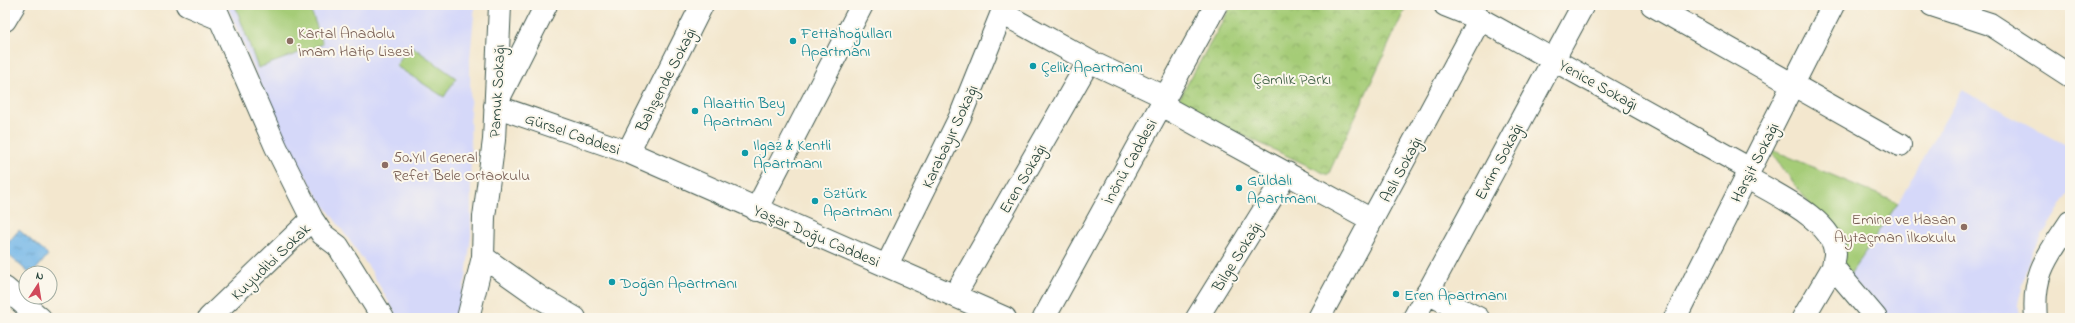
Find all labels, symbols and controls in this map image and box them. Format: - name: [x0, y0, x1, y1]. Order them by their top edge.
- place label: Kartal Anadolu İmam Hatip Lisesi: [298, 22, 413, 64]
- place label: Fettahoğulları Apartmanı: [800, 22, 892, 64]
- street label: Bahşende Sokağı: [630, 23, 703, 137]
- marker: Kartal Anadolu İmam Hatip Lisesi: [285, 36, 295, 46]
- marker: Fettahoğulları Apartmanı: [788, 36, 798, 46]
- street label: Pamuk Sokağı: [484, 44, 512, 138]
- street label: Yenice Sokağı: [1554, 54, 1642, 117]
- place label: Çelik Apartmanı: [1041, 56, 1143, 80]
- marker: Çelik Apartmanı: [1028, 61, 1038, 71]
- park label: Çamlık Parkı: [1253, 68, 1331, 92]
- street label: Karabayır Sokağı: [916, 81, 985, 193]
- place label: Alaattin Bey Apartmanı: [703, 92, 785, 134]
- marker: Alaattin Bey Apartmanı: [690, 106, 700, 116]
- street label: Gürsel Caddesi: [521, 107, 623, 163]
- street label: İnönü Caddesi: [1097, 115, 1164, 209]
- street label: Evrim Sokağı: [1469, 119, 1530, 205]
- street label: Harşit Sokağı: [1725, 119, 1786, 207]
- street label: Aslı Sokağı: [1374, 133, 1429, 207]
- place label: Ilgaz & Kentli Apartmanı: [753, 134, 831, 176]
- street label: Eren Sokağı: [994, 139, 1054, 219]
- place label: 50.Yıl General Refet Bele Ortaokulu: [393, 146, 530, 188]
- marker: Ilgaz & Kentli Apartmanı: [740, 148, 750, 158]
- marker: 50.Yıl General Refet Bele Ortaokulu: [380, 160, 390, 170]
- place label: Güldalı Apartmanı: [1247, 169, 1316, 211]
- place label: Öztürk Apartmanı: [823, 182, 892, 224]
- marker: Güldalı Apartmanı: [1234, 183, 1244, 193]
- marker: Öztürk Apartmanı: [810, 196, 820, 206]
- street label: Yaşar Doğu Caddesi: [749, 199, 883, 274]
- place label: Emine ve Hasan Aytaçman İlkokulu: [1834, 208, 1956, 250]
- street label: Kuyudibi Sokak: [226, 217, 317, 307]
- street label: Bilge Sokağı: [1206, 217, 1269, 298]
- marker: Emine ve Hasan Aytaçman İlkokulu: [1959, 222, 1969, 232]
- north arrow: [18, 265, 58, 305]
- text: N: [35, 268, 45, 285]
- place label: Doğan Apartmanı: [619, 272, 737, 296]
- marker: Doğan Apartmanı: [607, 277, 617, 287]
- place label: Eren Apartmanı: [1404, 284, 1507, 308]
- marker: Eren Apartmanı: [1391, 289, 1401, 299]

